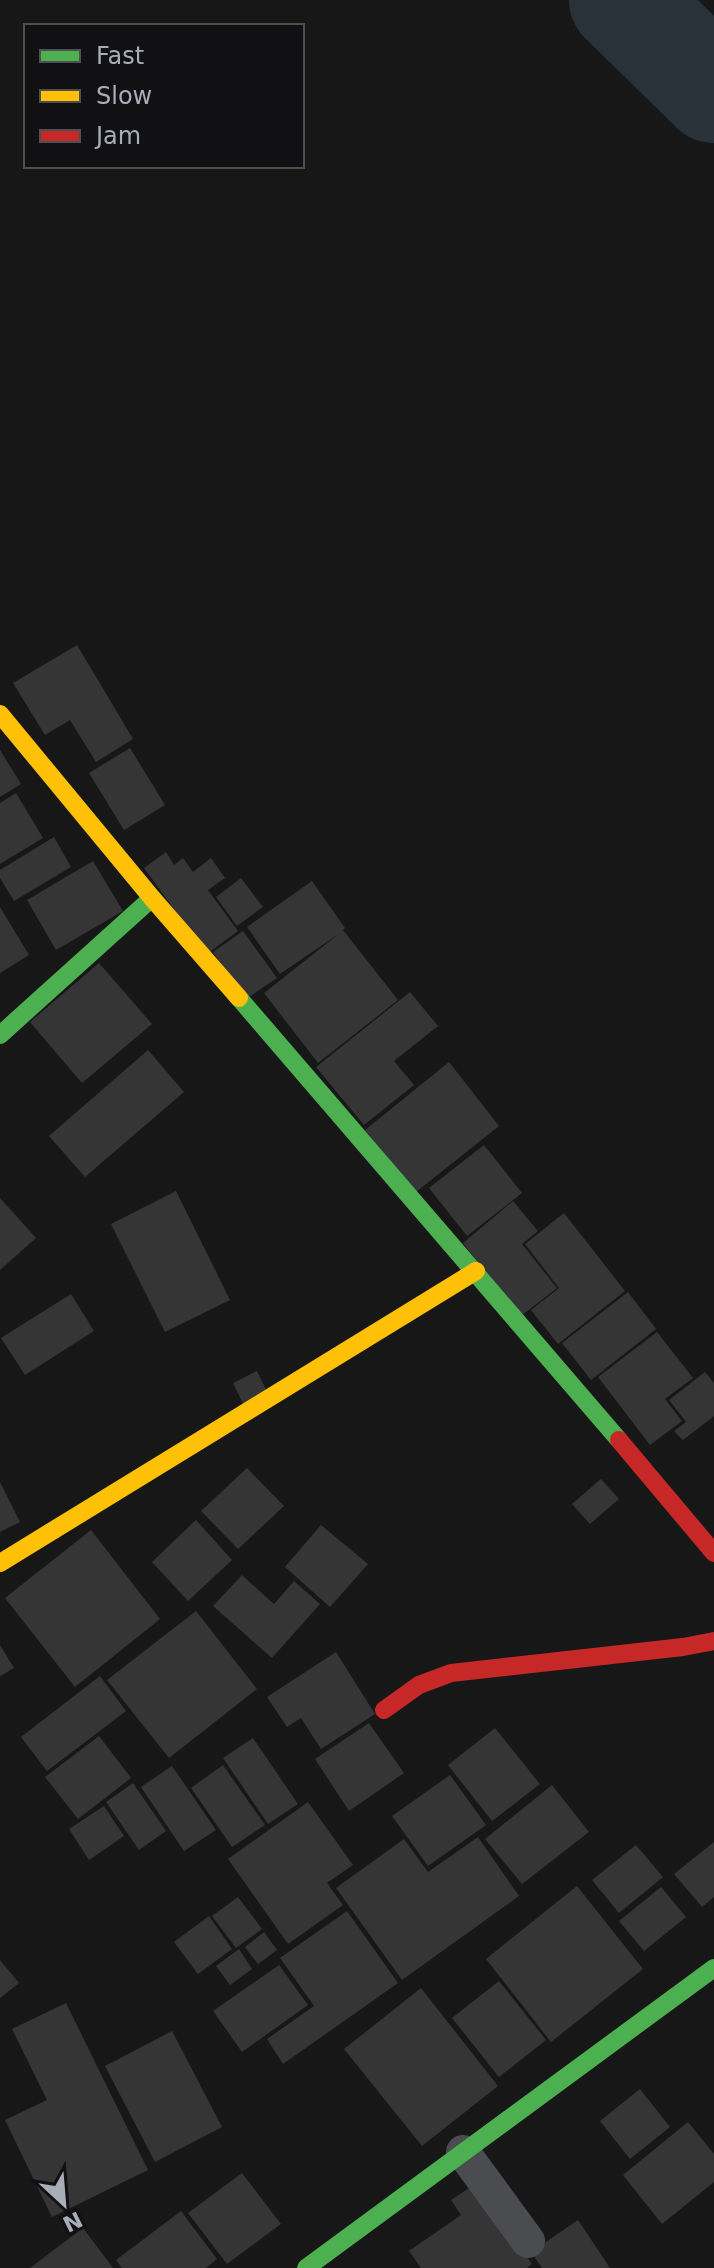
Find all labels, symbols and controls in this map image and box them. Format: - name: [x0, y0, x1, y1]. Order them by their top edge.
- legend: [24, 24, 304, 168]
- text: Fast: [96, 42, 144, 70]
- text: Slow: [96, 82, 152, 110]
- text: Jam: [94, 122, 141, 150]
- north arrow: [24, 2164, 104, 2244]
- text: N: [59, 2206, 86, 2237]

